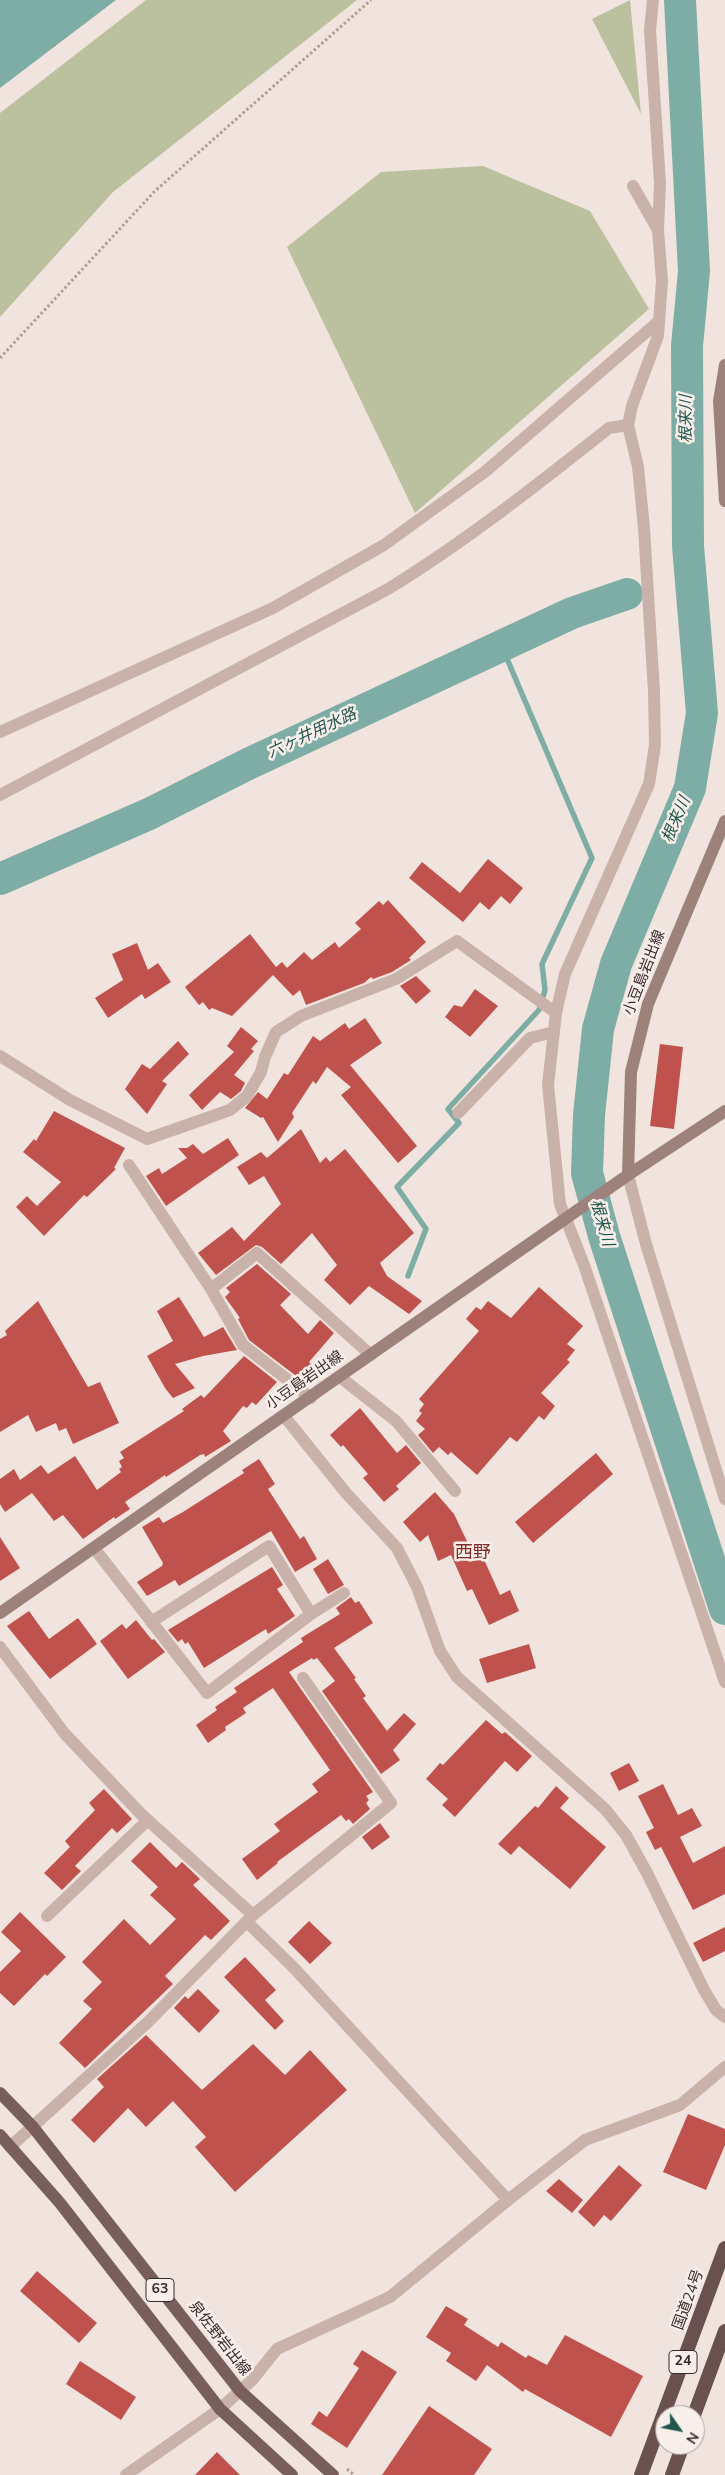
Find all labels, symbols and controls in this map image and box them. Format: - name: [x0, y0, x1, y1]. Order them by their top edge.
- water label: 根来川: [677, 395, 697, 443]
- water label: 六ヶ井用水路: [264, 705, 360, 763]
- water label: 根来川: [659, 794, 695, 846]
- street label: 小豆島岩出線: [620, 928, 670, 1018]
- water label: 根来川: [585, 1197, 617, 1249]
- street label: 小豆島岩出線: [263, 1348, 347, 1414]
- district label: 西野: [455, 1543, 491, 1565]
- street label: 国道24号: [670, 2267, 708, 2333]
- road number: 63: [146, 2278, 174, 2302]
- street label: 泉佐野岩出線: [184, 2298, 254, 2380]
- road number: 24: [669, 2350, 697, 2374]
- north arrow: [655, 2405, 705, 2455]
- text: N: [681, 2428, 703, 2447]

